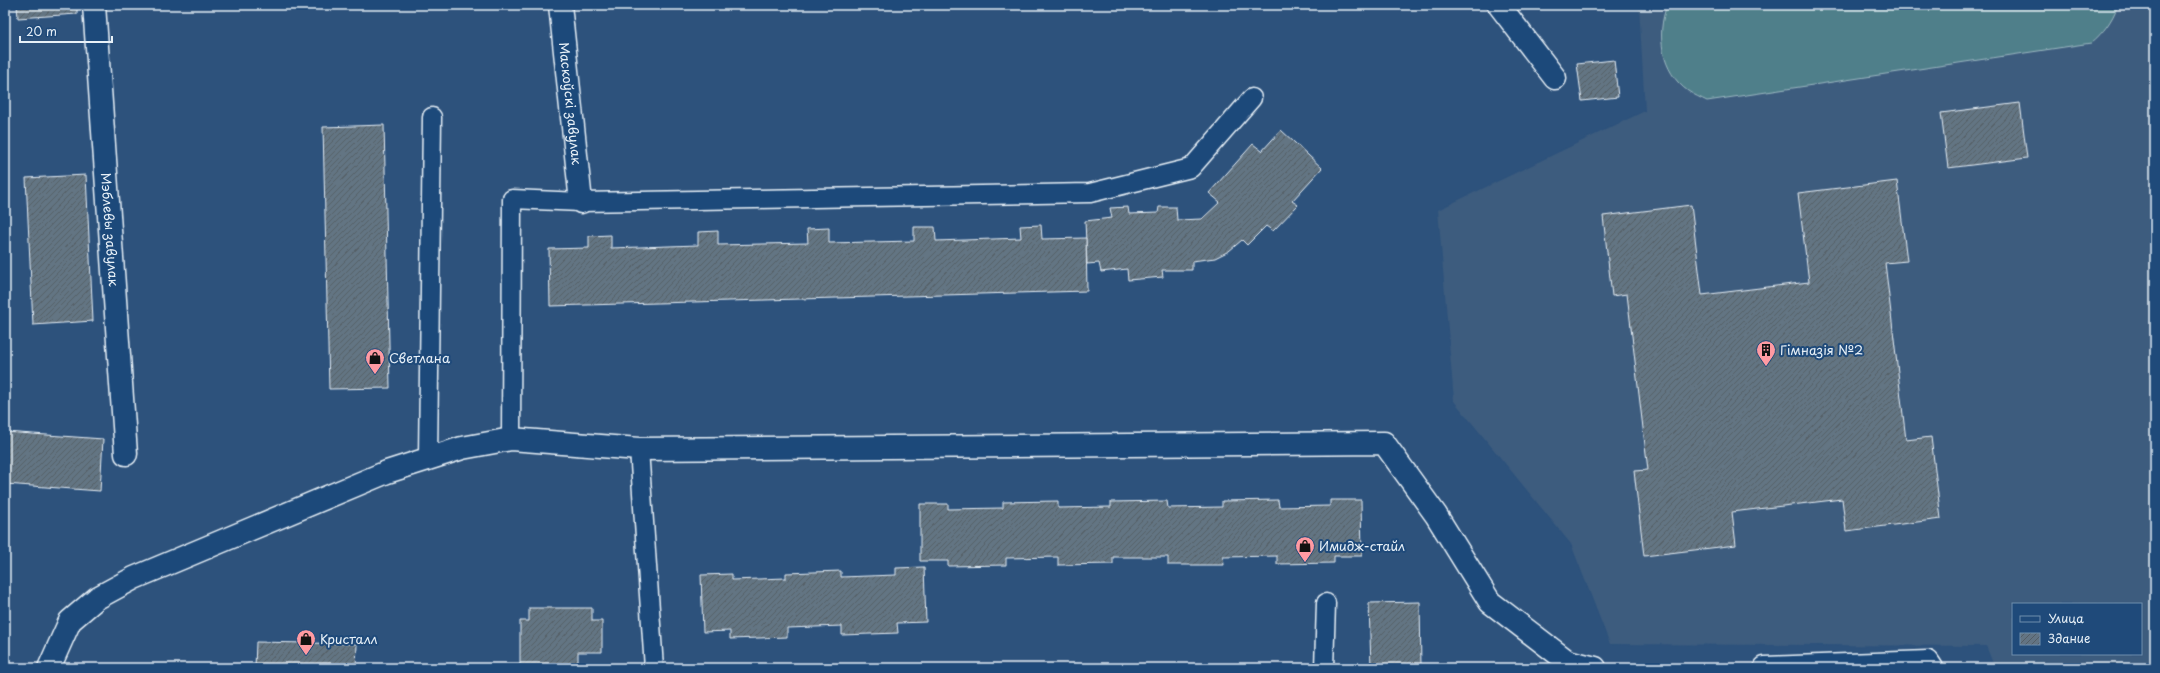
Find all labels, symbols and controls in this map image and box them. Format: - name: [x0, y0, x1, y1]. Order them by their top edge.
- scale bar: [20, 18, 112, 44]
- text: 20 m: [26, 22, 57, 40]
- street label: Маскоўскі завулак: [555, 41, 587, 166]
- street label: Мэблевы завулак: [97, 172, 124, 287]
- building icon: Гімназія №2: [1755, 339, 1777, 367]
- place label: Гімназія №2: [1780, 340, 1863, 359]
- shop icon: Светлана: [364, 347, 386, 375]
- place label: Светлана: [389, 348, 451, 367]
- shop icon: Имидж-стайл: [1294, 535, 1316, 563]
- place label: Имидж-стайл: [1319, 536, 1405, 555]
- legend: [2012, 603, 2142, 655]
- text: Улица: [2048, 609, 2084, 627]
- shop icon: Кристалл: [295, 628, 317, 656]
- place label: Кристалл: [320, 629, 378, 648]
- text: Здание: [2048, 629, 2090, 647]

